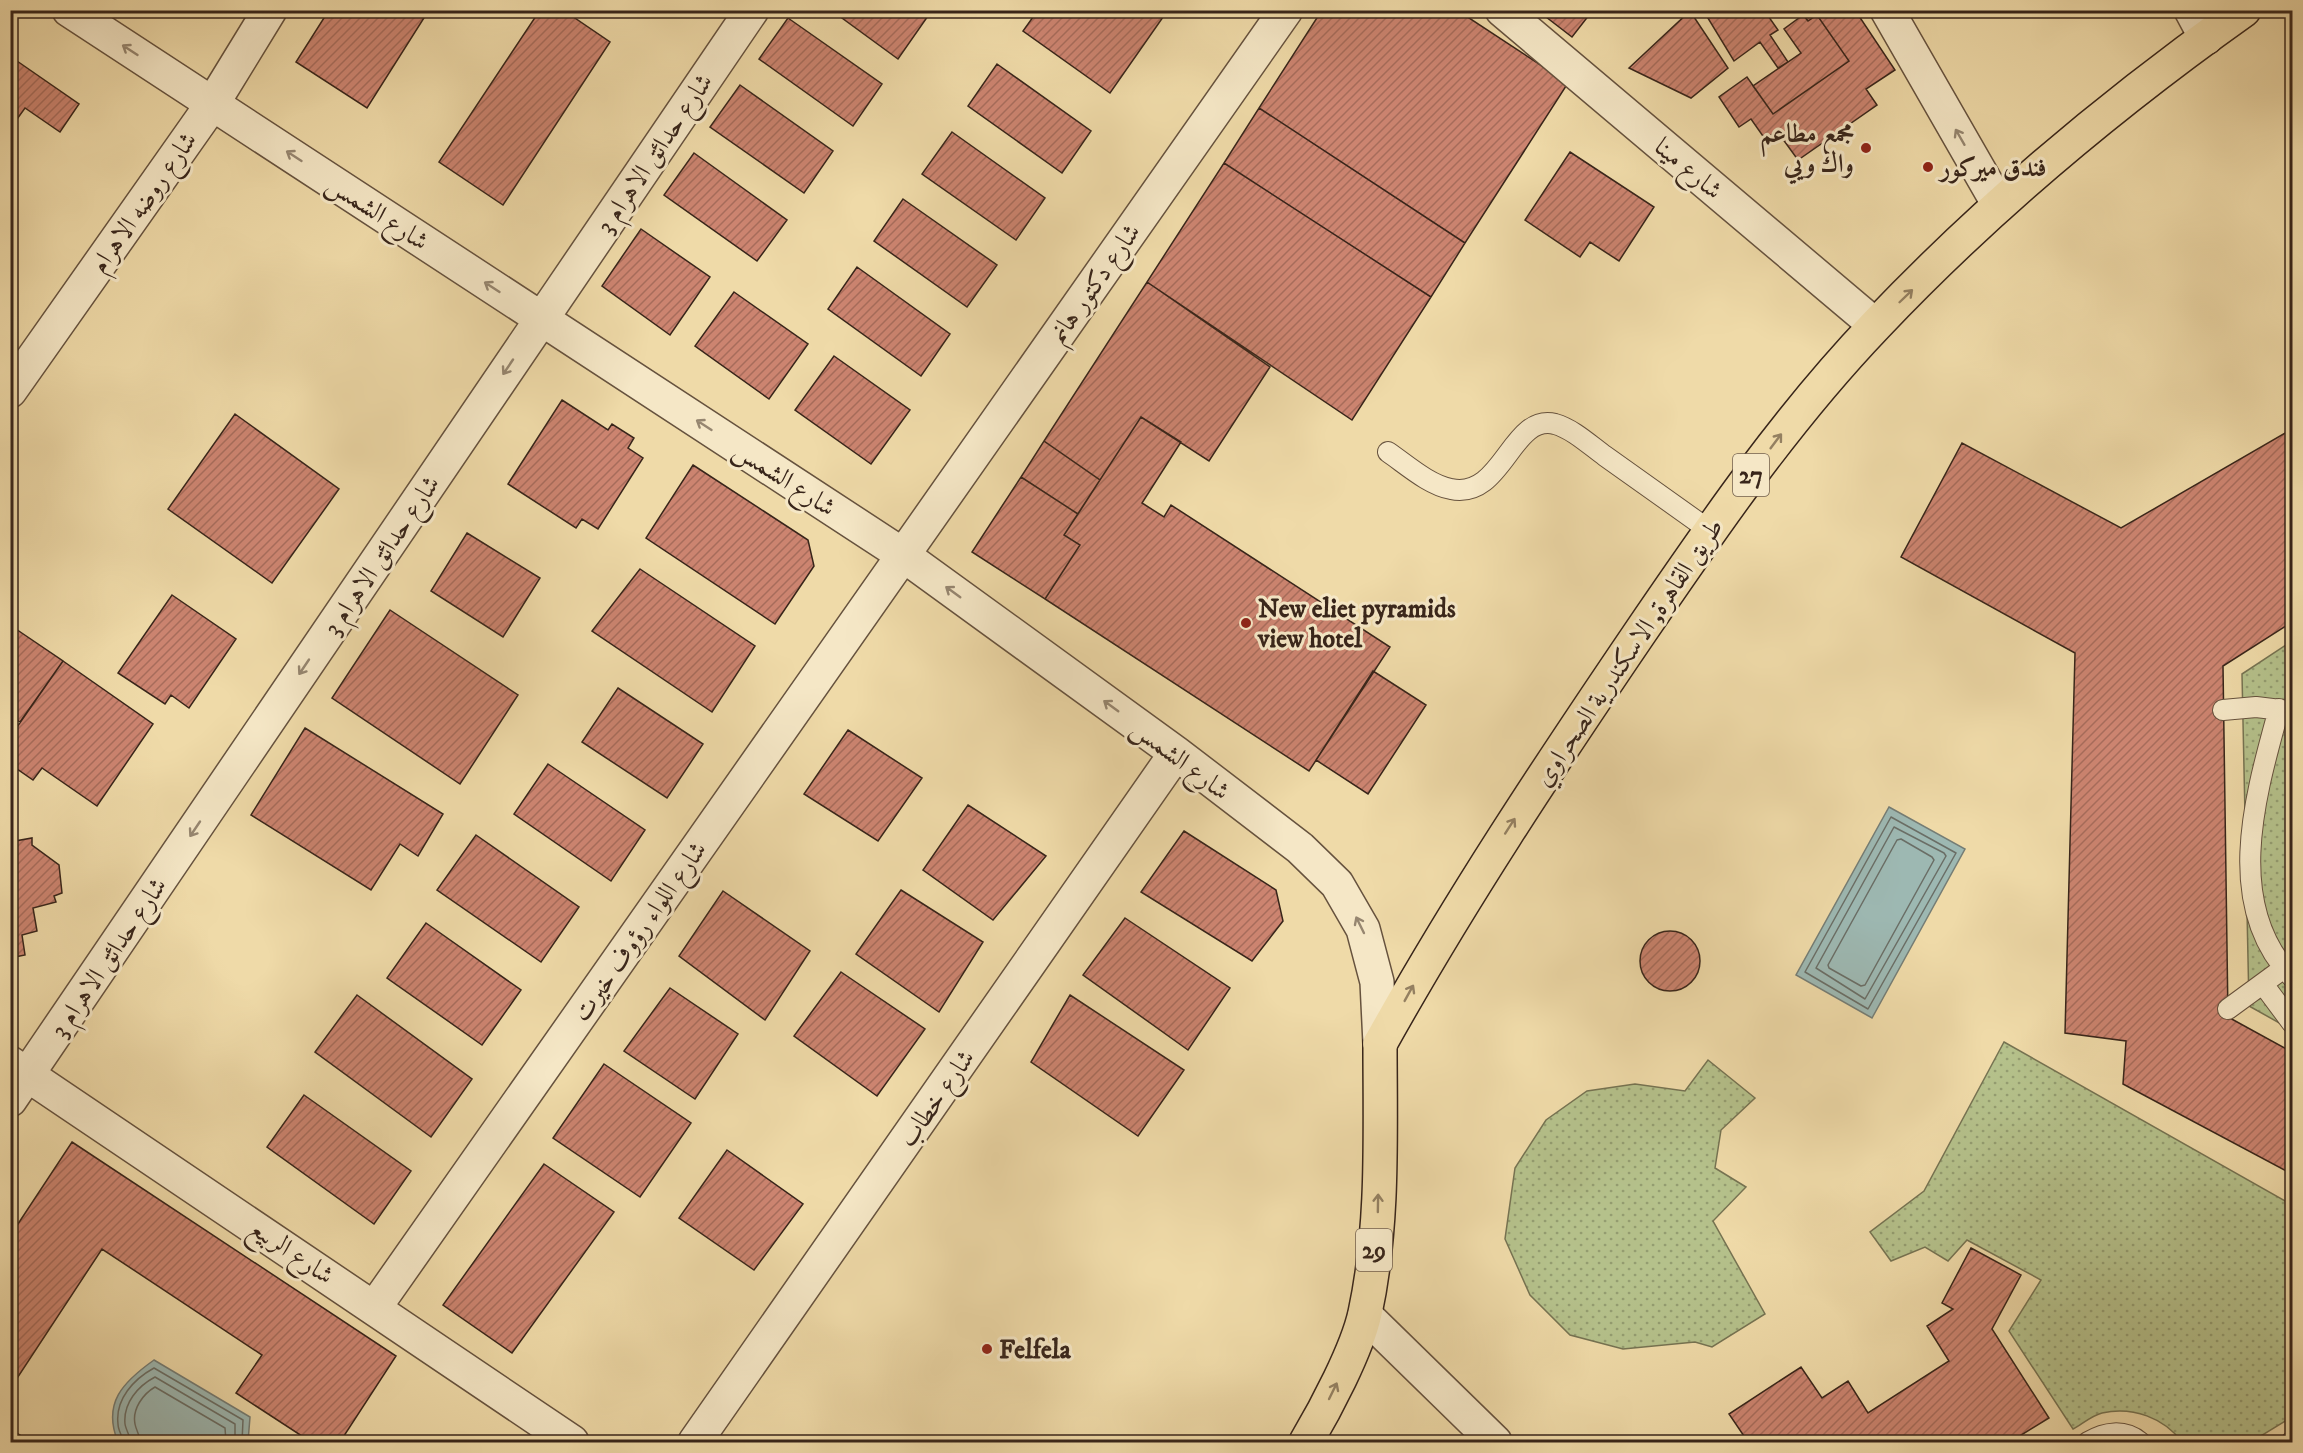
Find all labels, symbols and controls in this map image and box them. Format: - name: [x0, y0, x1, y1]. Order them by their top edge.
- one-way arrow: [123, 44, 139, 56]
- street label: شارع حدائق الاهرام 3: [589, 67, 725, 243]
- place label: مجمع مطاعم واك ويي: [1760, 118, 1854, 185]
- street label: شارع روضه الاهرام: [83, 126, 209, 283]
- one-way arrow: [1953, 128, 1965, 145]
- street label: شارع مينا: [1644, 131, 1729, 210]
- marker: مجمع مطاعم واك ويي: [1859, 141, 1873, 155]
- one-way arrow: [286, 150, 303, 162]
- place label: فندق ميركور: [1937, 152, 2047, 185]
- marker: فندق ميركور: [1921, 160, 1935, 174]
- street label: شارع الشمس: [317, 168, 435, 262]
- street label: شارع دكتور هانم: [1042, 218, 1153, 353]
- one-way arrow: [484, 280, 501, 292]
- one-way arrow: [1898, 288, 1913, 303]
- one-way arrow: [502, 358, 514, 375]
- one-way arrow: [696, 419, 713, 431]
- street label: شارع الشمس: [724, 434, 842, 528]
- one-way arrow: [1770, 434, 1783, 450]
- road number: 27: [1733, 454, 1769, 496]
- street label: شارع حدائق الاهرام 3: [316, 469, 452, 645]
- street label: طريق القاهرة, الاسكندرية الصحراوي: [1527, 512, 1734, 795]
- one-way arrow: [946, 586, 962, 598]
- place label: New eliet pyramids view hotel: [1257, 593, 1456, 656]
- marker: New eliet pyramids view hotel: [1239, 616, 1253, 630]
- one-way arrow: [298, 659, 310, 675]
- one-way arrow: [1104, 700, 1120, 713]
- street label: شارع الشمس: [1122, 712, 1236, 811]
- one-way arrow: [1504, 818, 1516, 835]
- one-way arrow: [188, 820, 201, 837]
- street label: شارع اللواء رؤوف خيرت: [566, 835, 718, 1031]
- street label: شارع حدائق الاهرام 3: [43, 871, 179, 1047]
- one-way arrow: [1354, 917, 1365, 935]
- one-way arrow: [1404, 984, 1415, 1002]
- street label: شارع خطاب: [892, 1043, 986, 1157]
- one-way arrow: [1373, 1194, 1384, 1214]
- street label: شارع الربيع: [239, 1212, 340, 1298]
- road number: 29: [1356, 1229, 1392, 1271]
- place label: Felfela: [999, 1334, 1072, 1367]
- marker: Felfela: [980, 1342, 994, 1356]
- one-way arrow: [1328, 1382, 1339, 1400]

